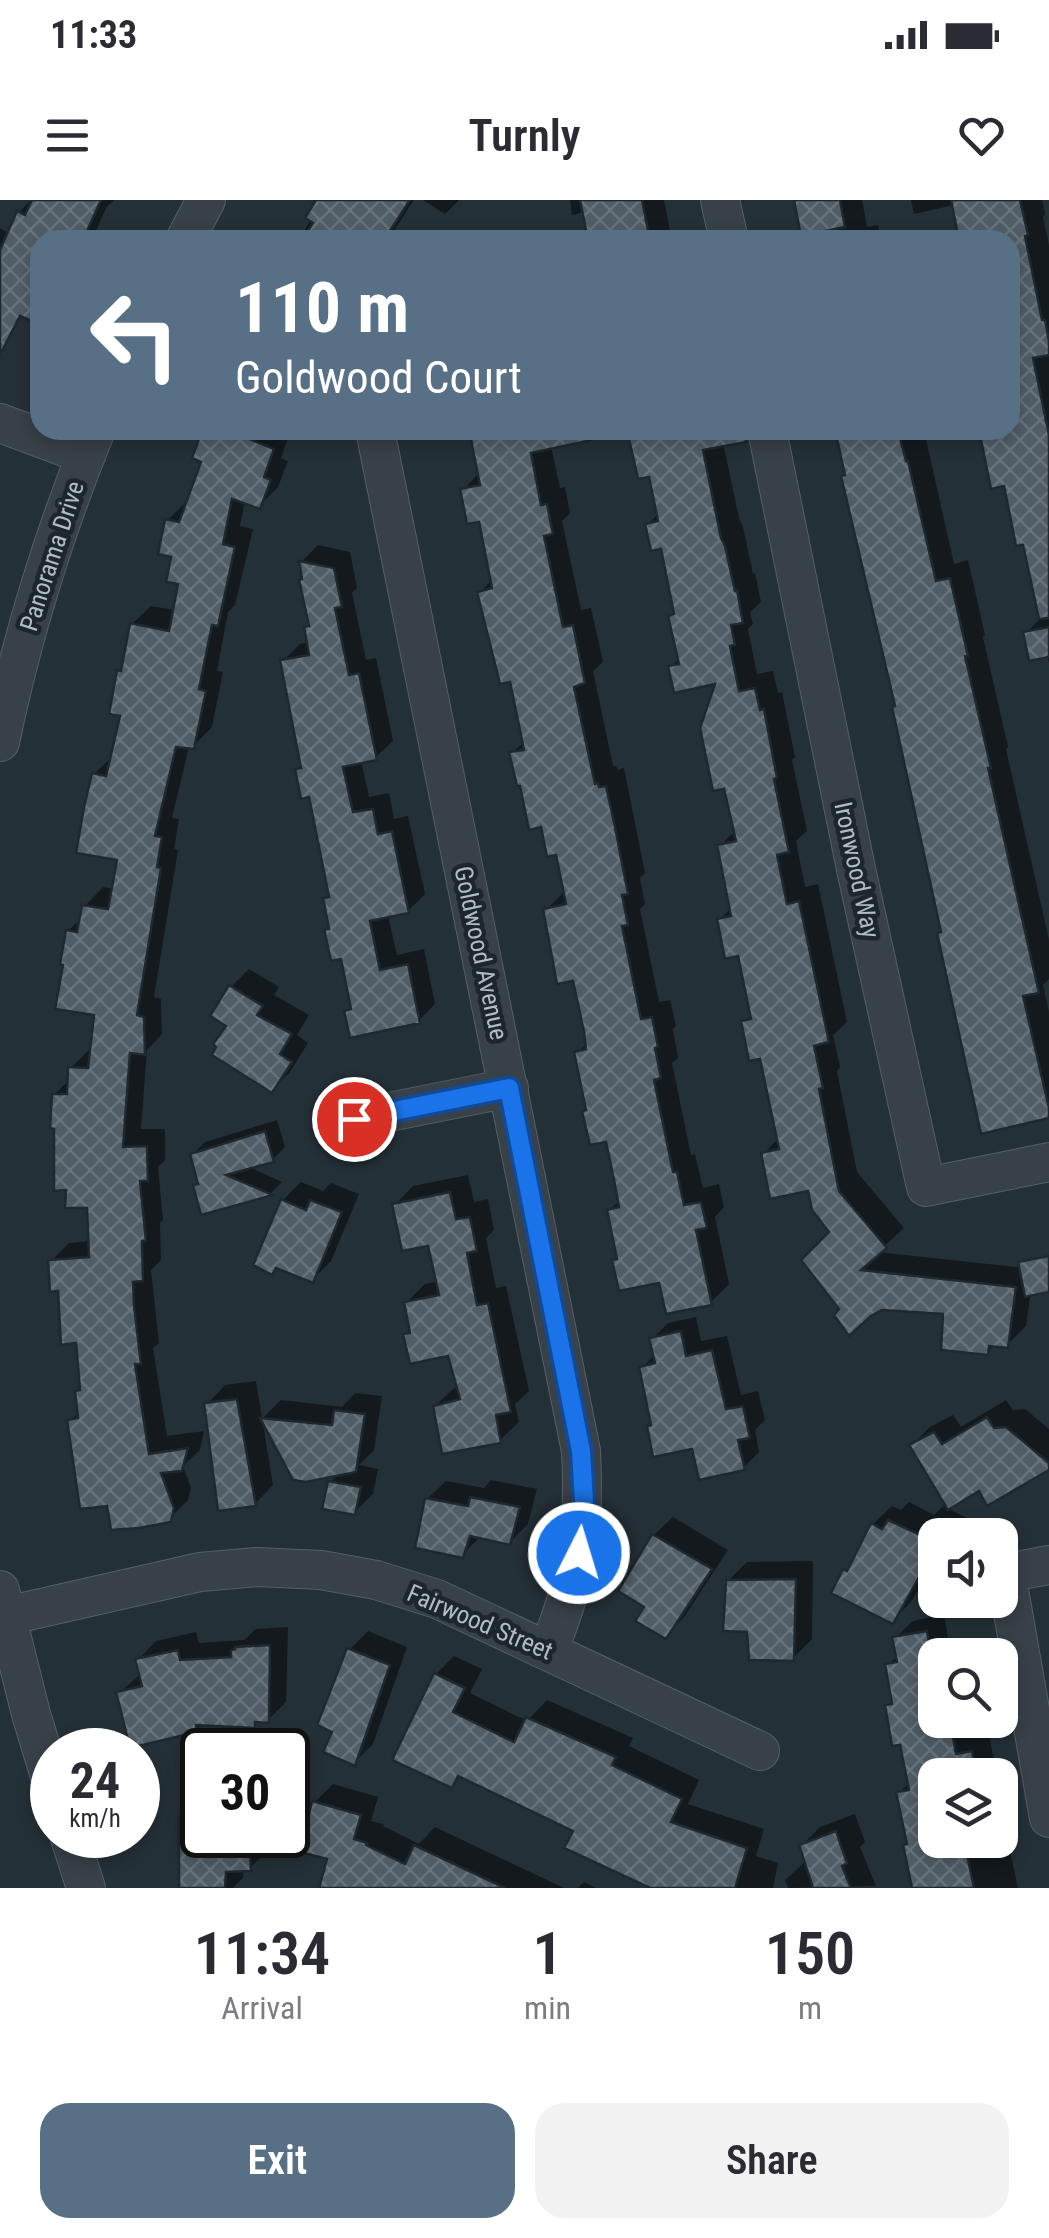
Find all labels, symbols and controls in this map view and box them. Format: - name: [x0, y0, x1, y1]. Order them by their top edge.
- text: 11:33: [50, 13, 137, 57]
- icon: menu: [40, 108, 95, 163]
- icon: heart: [954, 108, 1009, 163]
- text: Turnly: [468, 109, 581, 162]
- text: 110 m: [235, 267, 409, 349]
- icon: left: [70, 270, 200, 400]
- text: Goldwood Court: [235, 351, 522, 404]
- street label: Panorama Drive: [14, 477, 90, 635]
- street label: Ironwood Way: [828, 799, 886, 941]
- street label: Goldwood Avenue: [448, 863, 514, 1043]
- pin: [312, 1077, 397, 1162]
- icon: arrive: [327, 1092, 382, 1147]
- position arrow: [527, 1501, 631, 1605]
- map controls: [918, 1518, 1018, 1858]
- button: sound: [918, 1518, 1018, 1618]
- street label: Fairwood Street: [403, 1578, 557, 1666]
- button: search: [918, 1638, 1018, 1738]
- speed limit sign: 30: [180, 1728, 310, 1858]
- text: 24: [70, 1752, 120, 1810]
- button: layers: [918, 1758, 1018, 1858]
- text: km/h: [69, 1804, 121, 1833]
- text: 11:34: [194, 1918, 330, 1989]
- text: 1: [532, 1918, 563, 1989]
- text: 150: [765, 1918, 855, 1989]
- text: Arrival: [221, 1989, 303, 2027]
- text: min: [524, 1989, 571, 2027]
- text: m: [798, 1989, 822, 2027]
- button: Exit: [40, 2103, 515, 2218]
- button: Share: [535, 2103, 1009, 2218]

